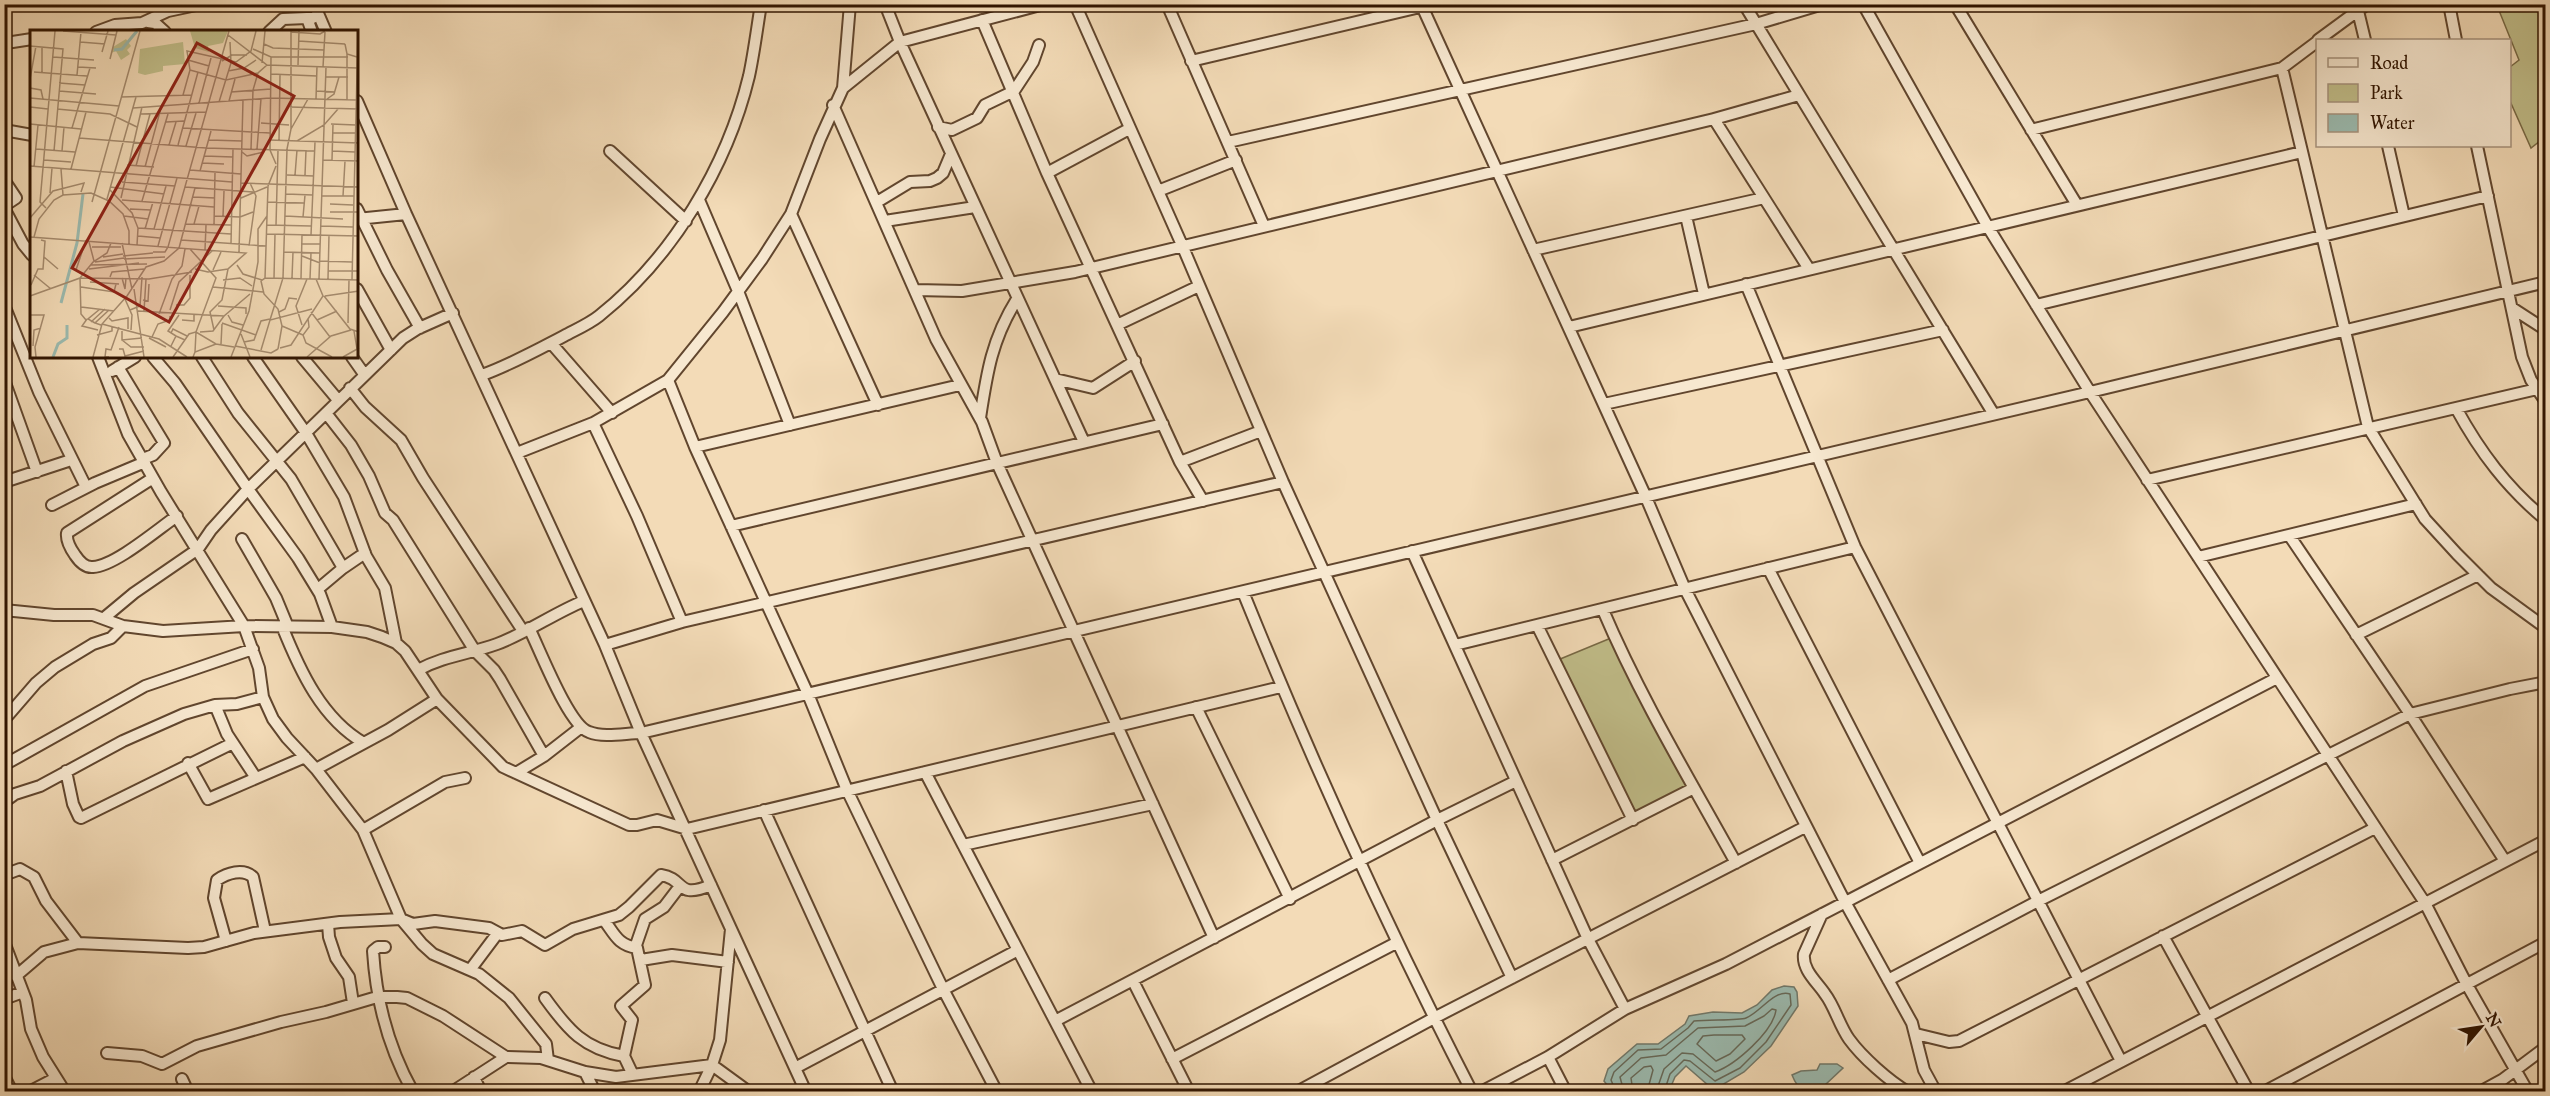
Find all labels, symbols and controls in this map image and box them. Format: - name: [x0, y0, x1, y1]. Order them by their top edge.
- inset map: [30, 30, 358, 358]
- legend: [2316, 39, 2511, 147]
- text: Road: [2370, 52, 2408, 74]
- text: Park: [2370, 82, 2403, 104]
- text: Water: [2370, 112, 2415, 134]
- north arrow: [2451, 997, 2511, 1057]
- text: N: [2482, 1009, 2505, 1031]

